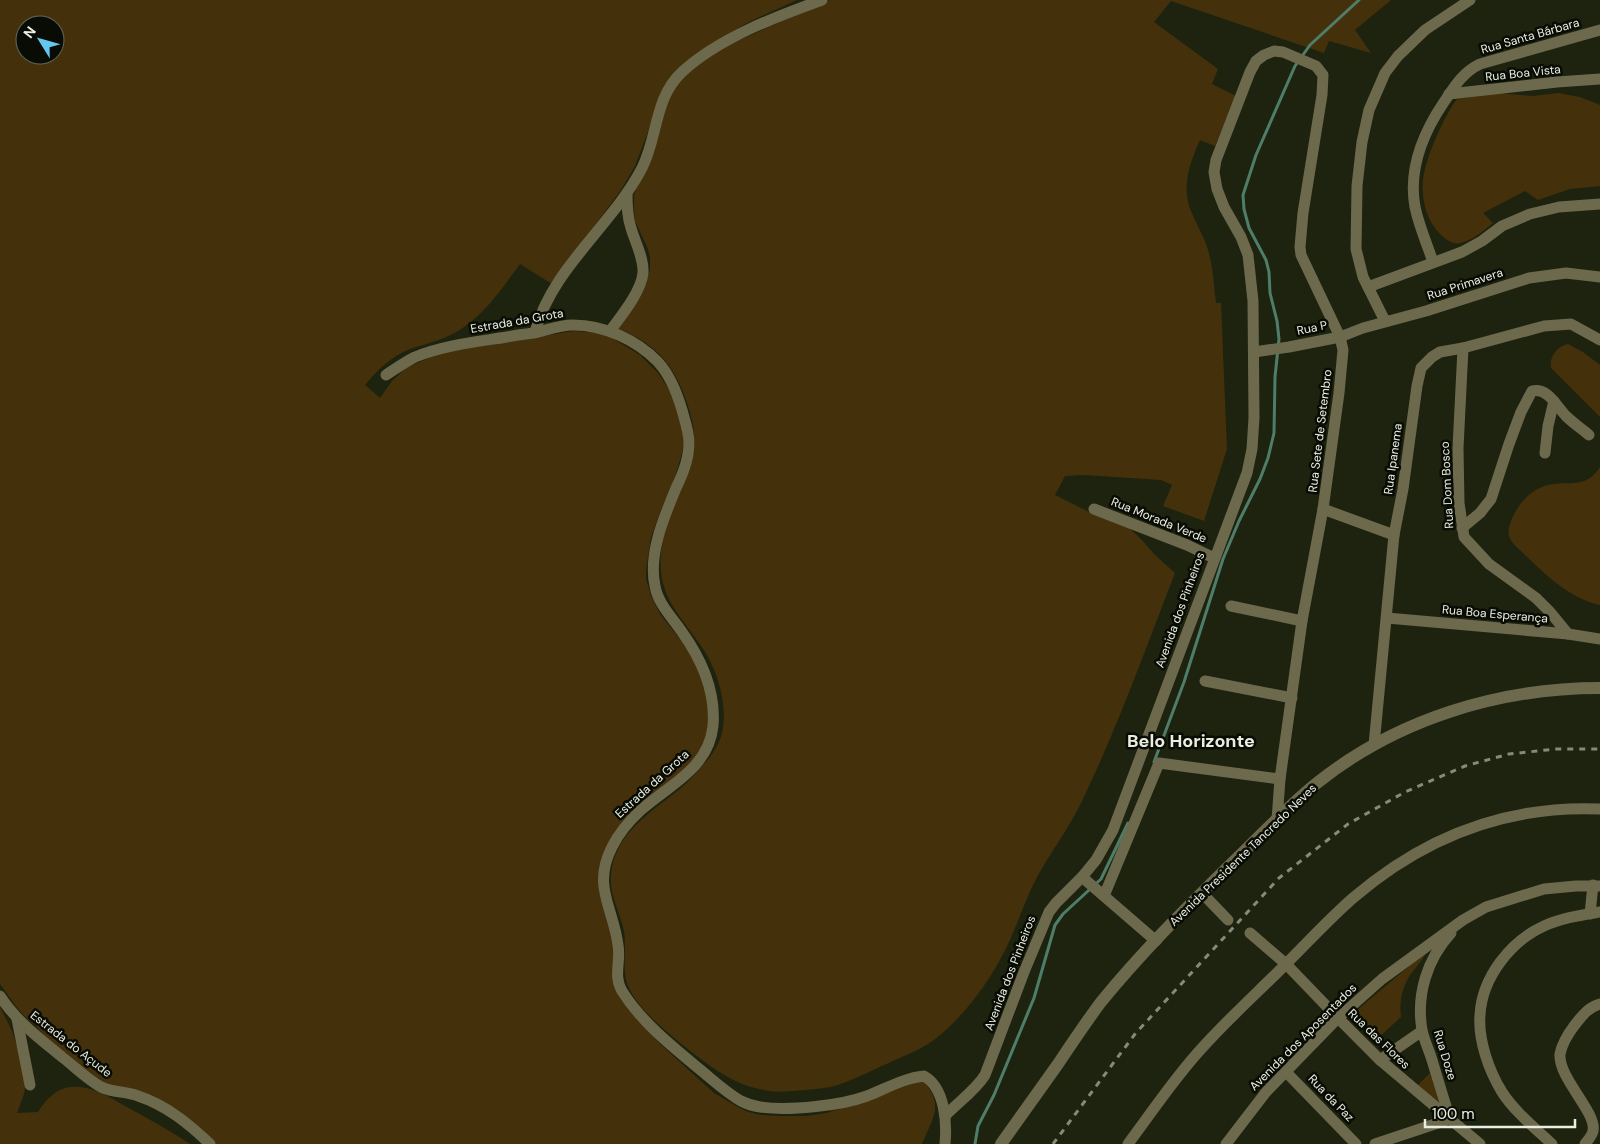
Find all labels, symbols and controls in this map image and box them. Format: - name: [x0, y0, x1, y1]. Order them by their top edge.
- street label: Rua Santa Bárbara: [1479, 14, 1581, 58]
- north arrow: [15, 15, 65, 65]
- text: N: [19, 23, 40, 42]
- street label: Rua Boa Vista: [1485, 61, 1561, 85]
- street label: Rua Primavera: [1425, 264, 1505, 304]
- street label: Estrada da Grota: [469, 305, 565, 337]
- street label: Rua P: [1295, 317, 1329, 339]
- street label: Rua Sete de Setembro: [1305, 369, 1335, 493]
- street label: Rua Ipanema: [1380, 422, 1406, 496]
- street label: Rua Dom Bosco: [1437, 441, 1457, 529]
- street label: Rua Morada Verde: [1109, 494, 1209, 547]
- street label: Avenida dos Pinheiros: [1152, 550, 1208, 670]
- street label: Rua Boa Esperança: [1441, 601, 1549, 627]
- district label: Belo Horizonte: [1127, 729, 1255, 753]
- street label: Estrada da Grota: [612, 747, 692, 821]
- street label: Avenida Presidente Tancredo Neves: [1166, 780, 1320, 930]
- street label: Avenida dos Pinheiros: [981, 913, 1039, 1033]
- street label: Avenida dos Aposentados: [1246, 980, 1360, 1094]
- street label: Rua das Flores: [1345, 1005, 1413, 1073]
- street label: Estrada do Açude: [27, 1007, 115, 1081]
- street label: Rua Doze: [1430, 1028, 1460, 1082]
- street label: Rua da Paz: [1305, 1071, 1357, 1125]
- scale bar: [1425, 1096, 1575, 1128]
- text: 100 m: [1432, 1104, 1475, 1124]

